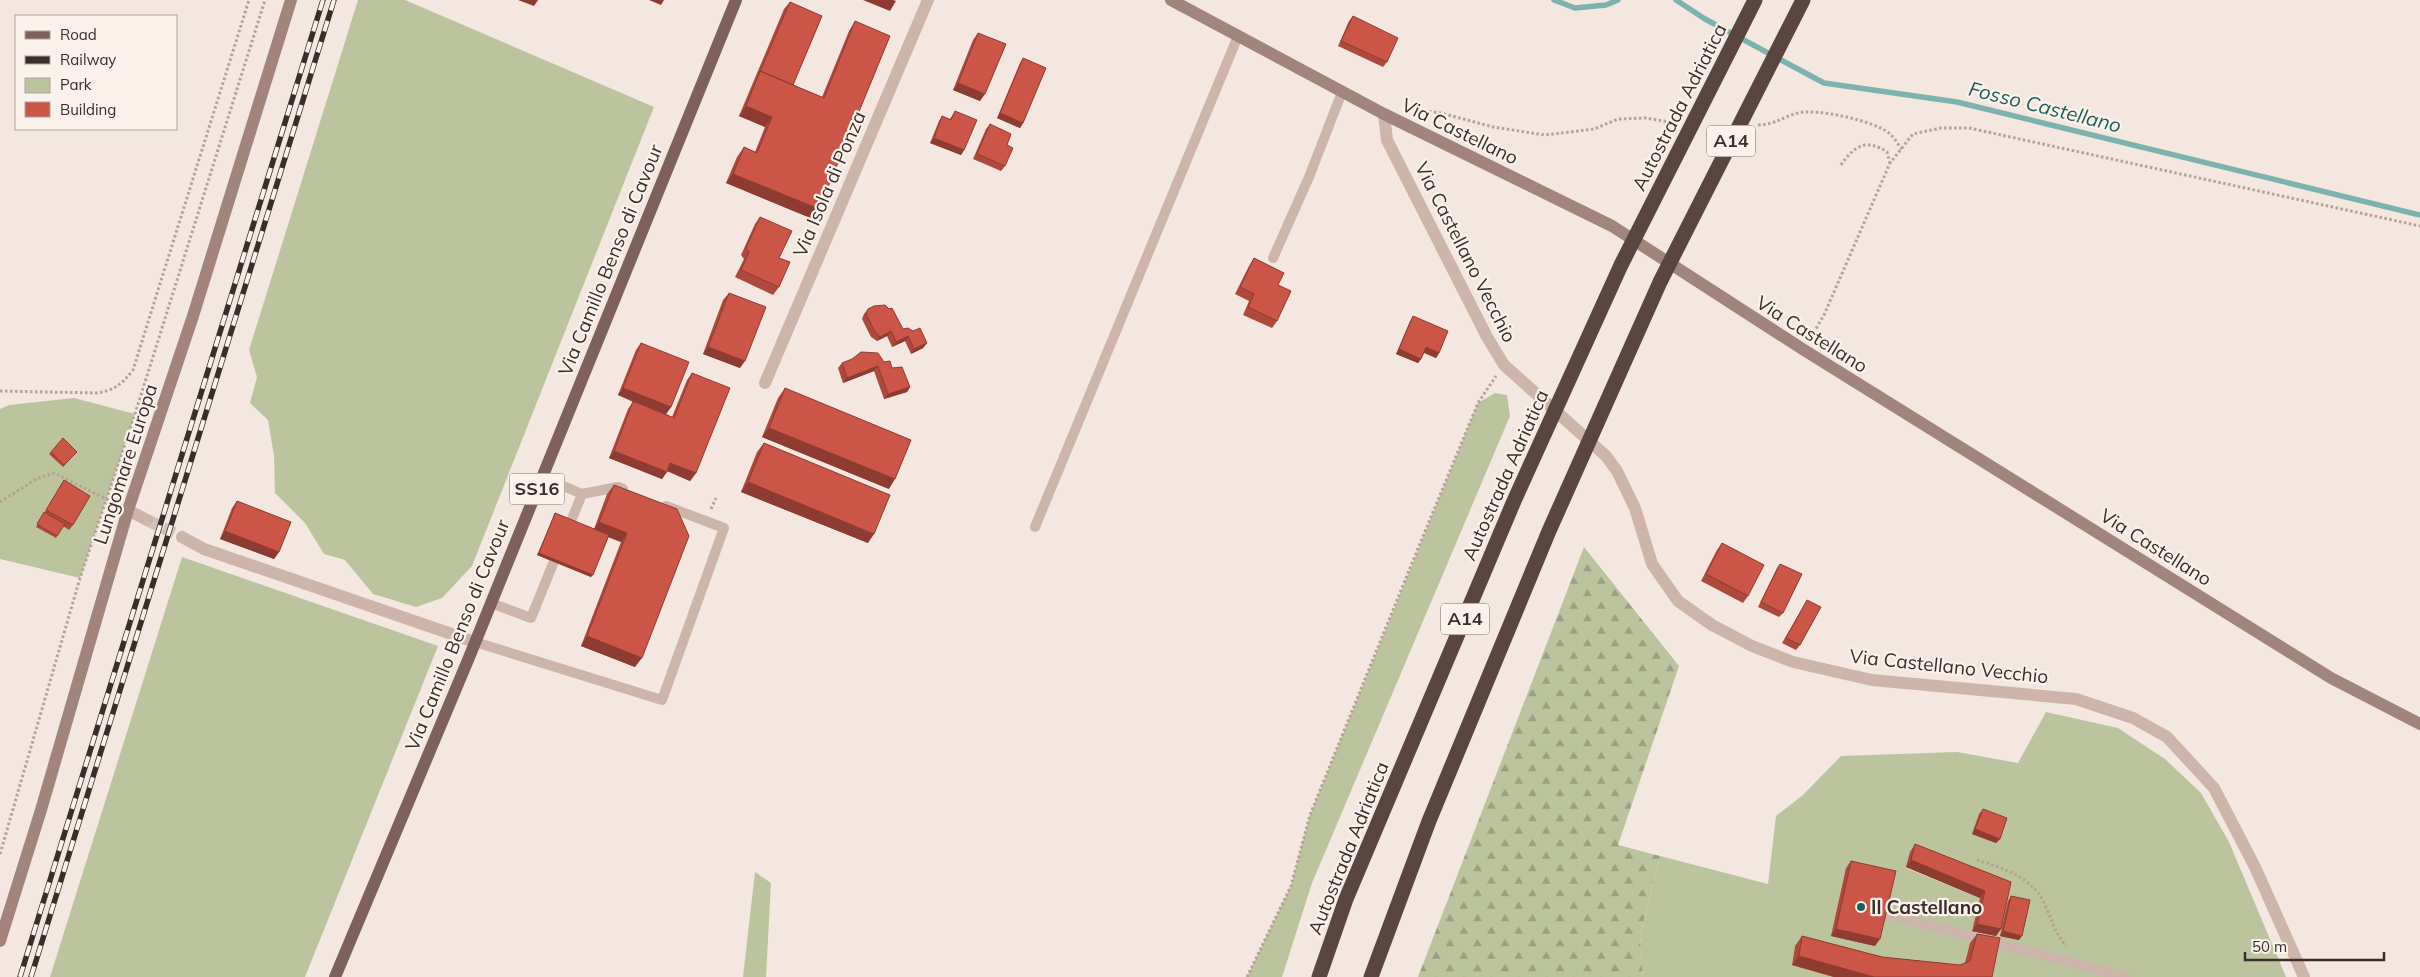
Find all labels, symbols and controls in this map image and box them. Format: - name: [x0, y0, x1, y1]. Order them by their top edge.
- legend: [15, 15, 178, 130]
- street label: Autostrada Adriatica: [1626, 19, 1732, 195]
- text: Road: [60, 25, 97, 44]
- text: Railway: [60, 50, 116, 69]
- text: Park: [60, 75, 92, 94]
- water label: Fosso Castellano: [1966, 75, 2124, 138]
- street label: Via Castellano: [1398, 92, 1522, 170]
- text: Building: [60, 100, 116, 119]
- street label: Via Isola di Ponza: [787, 107, 871, 261]
- road number: A14: [1707, 125, 1755, 156]
- street label: Via Camillo Benso di Cavour: [553, 141, 668, 379]
- street label: Via Castellano Vecchio: [1410, 158, 1522, 346]
- street label: Via Castellano: [1752, 290, 1872, 378]
- street label: Lungomare Europa: [88, 381, 162, 547]
- street label: Autostrada Adriatica: [1457, 386, 1553, 564]
- road number: SS16: [510, 474, 564, 504]
- street label: Via Castellano: [2096, 503, 2216, 591]
- street label: Via Camillo Benso di Cavour: [400, 516, 515, 754]
- road number: A14: [1441, 604, 1489, 634]
- street label: Via Castellano Vecchio: [1849, 644, 2049, 688]
- street label: Autostrada Adriatica: [1302, 758, 1394, 938]
- place label: Il Castellano: [1871, 895, 1982, 919]
- marker: Il Castellano: [1855, 901, 1867, 913]
- scale bar: [2245, 930, 2384, 962]
- text: 50 m: [2252, 937, 2287, 956]

